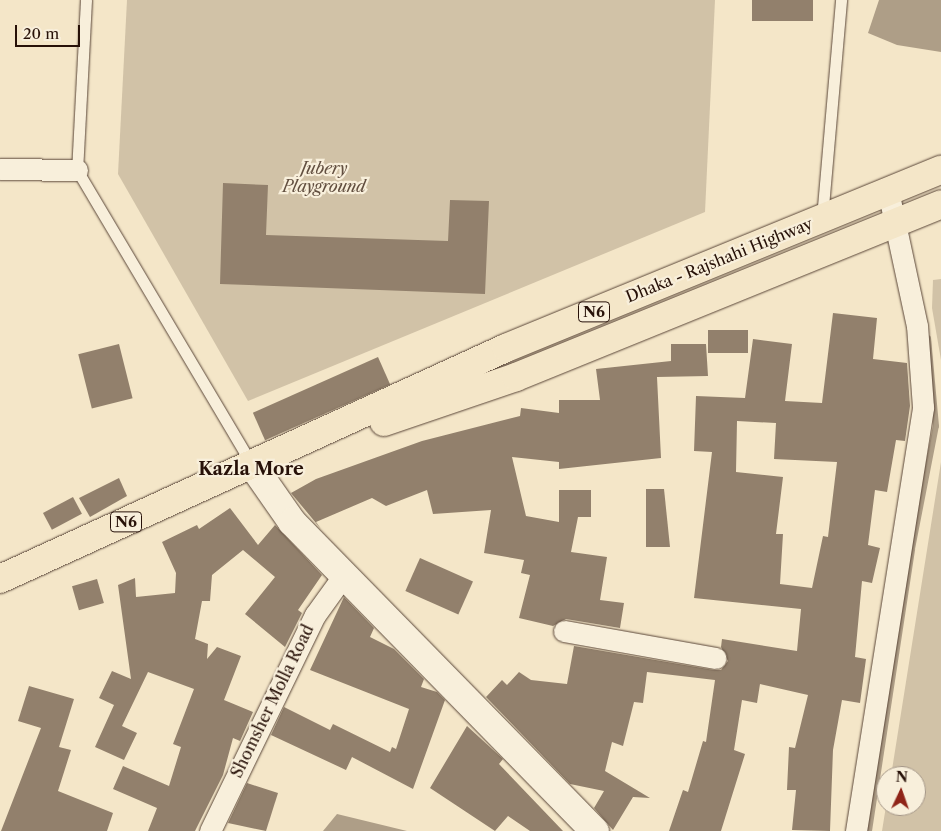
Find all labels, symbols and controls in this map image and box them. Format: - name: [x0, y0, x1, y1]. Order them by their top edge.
- scale bar: [18, 15, 82, 47]
- text: 20 m: [23, 24, 59, 43]
- park label: Jubery Playground: [282, 158, 366, 196]
- street label: Dhaka - Rajshahi Highway: [623, 214, 815, 306]
- road number: N6: [578, 300, 610, 324]
- district label: Kazla More: [198, 458, 304, 480]
- road number: N6: [110, 510, 142, 534]
- street label: Shomsher Molla Road: [226, 621, 318, 781]
- north arrow: [876, 766, 926, 816]
- text: N: [895, 768, 908, 786]

